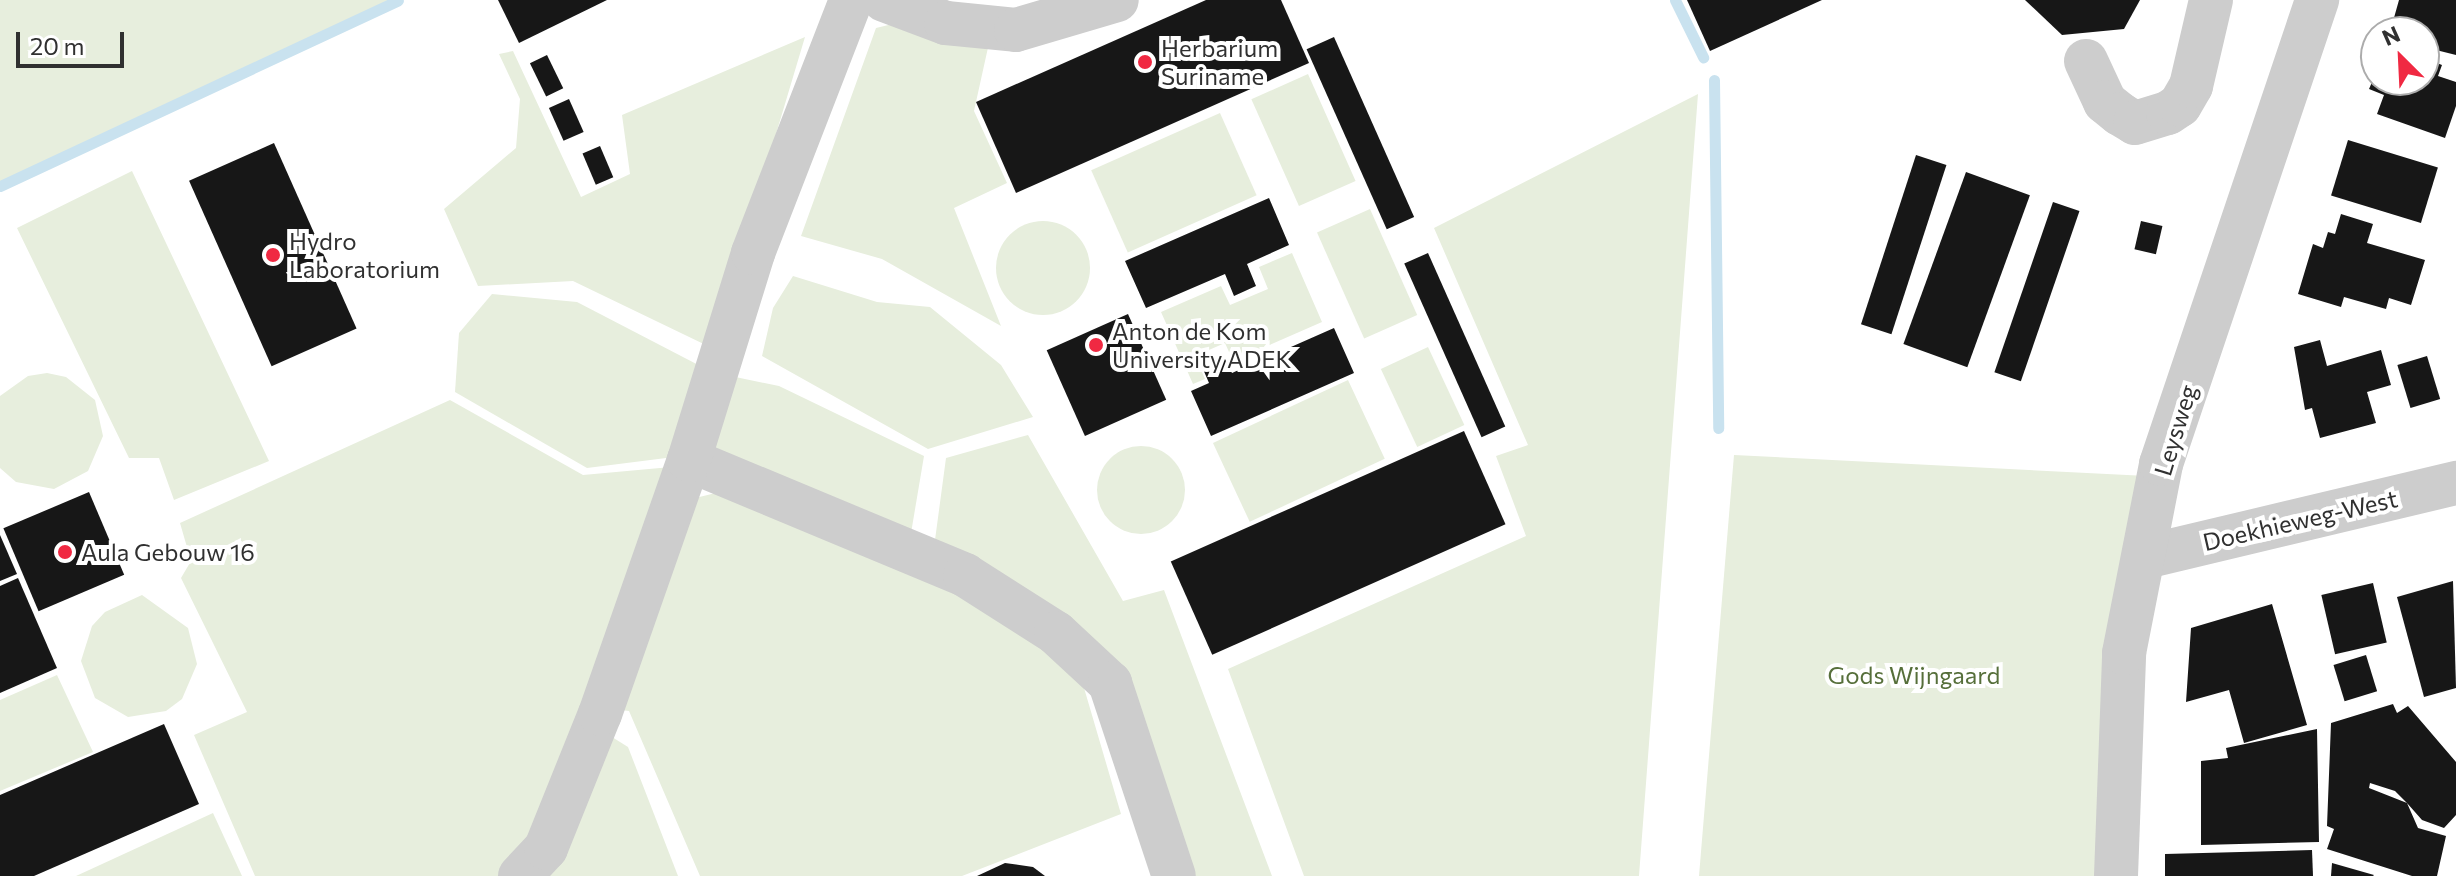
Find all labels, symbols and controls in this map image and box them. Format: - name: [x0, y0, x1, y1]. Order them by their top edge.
- scale bar: [20, 16, 128, 66]
- north arrow: [2360, 16, 2440, 96]
- text: N: [2378, 20, 2404, 51]
- text: 20 m: [30, 31, 84, 60]
- place label: Herbarium Suriname: [1161, 34, 1278, 90]
- marker: Herbarium Suriname: [1136, 53, 1154, 71]
- place label: Hydro Laboratorium: [289, 227, 440, 283]
- marker: Hydro Laboratorium: [264, 246, 282, 264]
- place label: Anton de Kom University ADEK: [1112, 317, 1292, 373]
- marker: Anton de Kom University ADEK: [1087, 336, 1105, 354]
- street label: Leysweg: [2148, 381, 2202, 479]
- street label: Doekhieweg-West: [2200, 484, 2400, 556]
- place label: Aula Gebouw 16: [81, 538, 255, 566]
- marker: Aula Gebouw 16: [56, 543, 74, 561]
- park label: Gods Wijngaard: [1828, 661, 2000, 689]

